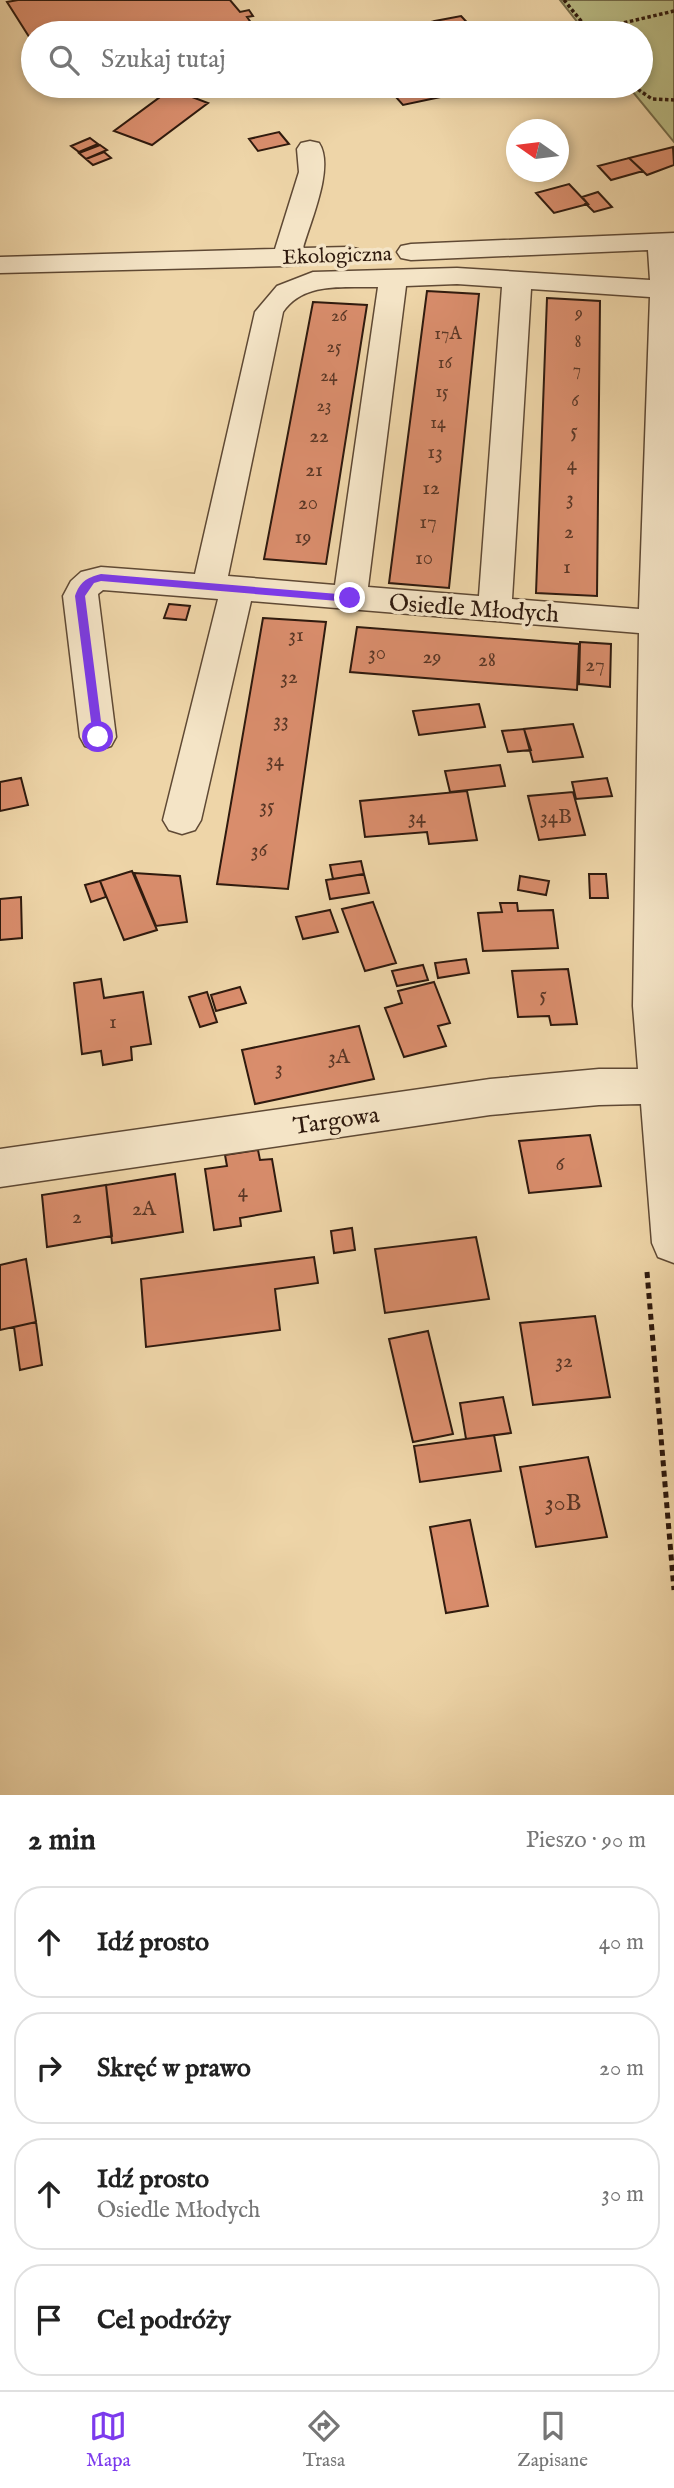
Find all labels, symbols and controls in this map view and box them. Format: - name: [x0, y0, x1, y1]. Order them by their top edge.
- search box: [21, 21, 653, 98]
- icon: search: [45, 41, 83, 79]
- text: Szukaj tutaj: [101, 43, 226, 76]
- north arrow: [506, 119, 569, 182]
- street label: Ekologiczna: [282, 241, 393, 272]
- house number: 9: [574, 302, 583, 325]
- house number: 26: [331, 305, 347, 328]
- house number: 17A: [434, 323, 462, 346]
- house number: 8: [574, 331, 582, 354]
- house number: 25: [327, 336, 342, 359]
- house number: 16: [438, 352, 453, 375]
- house number: 7: [573, 359, 581, 382]
- house number: 24: [320, 365, 338, 388]
- house number: 15: [435, 381, 449, 404]
- house number: 6: [571, 390, 579, 413]
- house number: 23: [316, 395, 332, 418]
- house number: 14: [430, 412, 446, 435]
- house number: 5: [570, 418, 578, 445]
- house number: 22: [309, 423, 329, 450]
- house number: 13: [427, 439, 443, 466]
- house number: 4: [567, 451, 578, 478]
- house number: 21: [305, 457, 323, 484]
- house number: 12: [422, 475, 440, 502]
- house number: 3: [566, 485, 574, 512]
- house number: 20: [298, 490, 318, 517]
- house number: 17: [419, 509, 437, 536]
- house number: 2: [564, 519, 574, 546]
- house number: 19: [295, 524, 312, 551]
- house number: 10: [415, 545, 433, 572]
- house number: 1: [563, 554, 571, 581]
- route end: [334, 582, 365, 613]
- street label: Osiedle Młodych: [388, 588, 560, 631]
- house number: 31: [288, 622, 304, 649]
- house number: 30: [368, 640, 386, 667]
- house number: 29: [422, 644, 442, 671]
- house number: 28: [478, 647, 496, 674]
- house number: 27: [585, 652, 605, 679]
- house number: 32: [280, 664, 298, 691]
- house number: 33: [273, 707, 289, 734]
- route start: [82, 721, 113, 752]
- house number: 34: [266, 747, 285, 774]
- house number: 35: [259, 793, 275, 820]
- house number: 34: [408, 804, 427, 831]
- house number: 34B: [540, 804, 572, 831]
- house number: 36: [251, 837, 268, 864]
- house number: 5: [539, 982, 547, 1009]
- house number: 1: [109, 1009, 117, 1036]
- house number: 3A: [328, 1044, 351, 1071]
- house number: 3: [275, 1055, 283, 1082]
- street label: Targowa: [291, 1100, 382, 1143]
- house number: 6: [556, 1151, 566, 1178]
- house number: 4: [238, 1178, 249, 1205]
- house number: 2A: [132, 1196, 157, 1223]
- house number: 2: [72, 1204, 82, 1231]
- house number: 32: [555, 1348, 573, 1375]
- house number: 30B: [545, 1488, 581, 1519]
- text: 2 min: [28, 1822, 96, 1860]
- text: Pieszo · 90 m: [526, 1826, 646, 1855]
- icon: ahead: [30, 1923, 68, 1961]
- text: Idź prosto: [97, 1926, 209, 1959]
- text: 40 m: [599, 1928, 644, 1957]
- icon: right: [30, 2049, 68, 2087]
- text: Skręć w prawo: [97, 2052, 251, 2085]
- text: 20 m: [599, 2054, 644, 2083]
- text: Idź prosto: [97, 2163, 209, 2196]
- icon: ahead: [30, 2175, 68, 2213]
- text: 30 m: [601, 2180, 644, 2209]
- text: Osiedle Młodych: [97, 2196, 260, 2225]
- icon: arrive: [30, 2301, 68, 2339]
- text: Cel podróży: [97, 2304, 231, 2337]
- tab: Mapa: [86, 2407, 131, 2473]
- tab: Trasa: [303, 2407, 345, 2473]
- tab: Zapisane: [517, 2407, 588, 2473]

